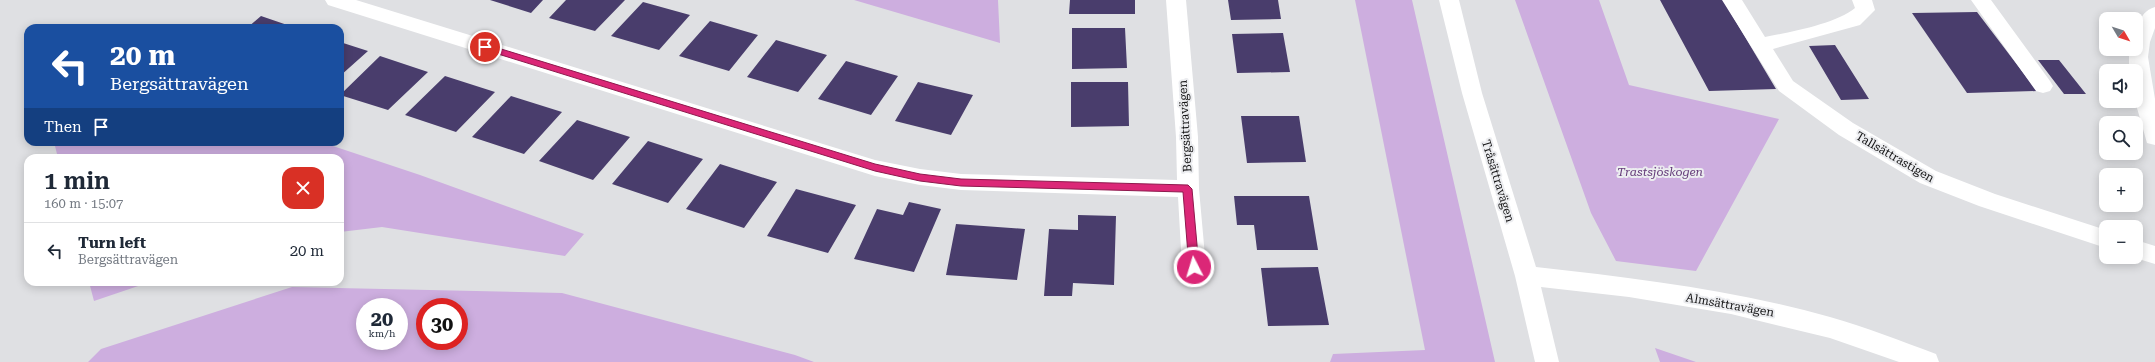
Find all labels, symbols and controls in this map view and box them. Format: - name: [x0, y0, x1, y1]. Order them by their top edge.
- north arrow: [2099, 12, 2143, 56]
- map controls: [2099, 12, 2143, 264]
- pin: [468, 30, 502, 64]
- icon: arrive: [474, 36, 496, 58]
- text: 20 m: [110, 39, 175, 72]
- icon: left: [44, 40, 96, 92]
- button: sound: [2099, 64, 2143, 108]
- text: Bergsättravägen: [110, 73, 249, 94]
- street label: Bergsättravägen: [1176, 79, 1194, 172]
- icon: arrive: [90, 116, 112, 138]
- button: search: [2099, 116, 2143, 160]
- text: Then: [44, 118, 82, 136]
- street label: Tallsättrastigen: [1853, 129, 1937, 185]
- street label: Tråsättravägen: [1479, 138, 1517, 224]
- park label: Trastsjöskogen: [1617, 165, 1703, 179]
- text: 1 min: [44, 167, 110, 195]
- button: close: [282, 167, 324, 209]
- button: +: [2099, 168, 2143, 212]
- text: 160 m · 15:07: [44, 196, 123, 211]
- button: −: [2099, 220, 2143, 264]
- text: Turn left: [78, 234, 146, 252]
- icon: left: [44, 240, 66, 262]
- text: 20 m: [290, 242, 324, 260]
- position arrow: [1173, 246, 1215, 288]
- text: Bergsättravägen: [78, 252, 178, 267]
- street label: Almsättravägen: [1685, 290, 1775, 320]
- speed limit sign: 30: [416, 298, 468, 350]
- text: 20: [371, 307, 393, 331]
- text: km/h: [369, 328, 395, 339]

